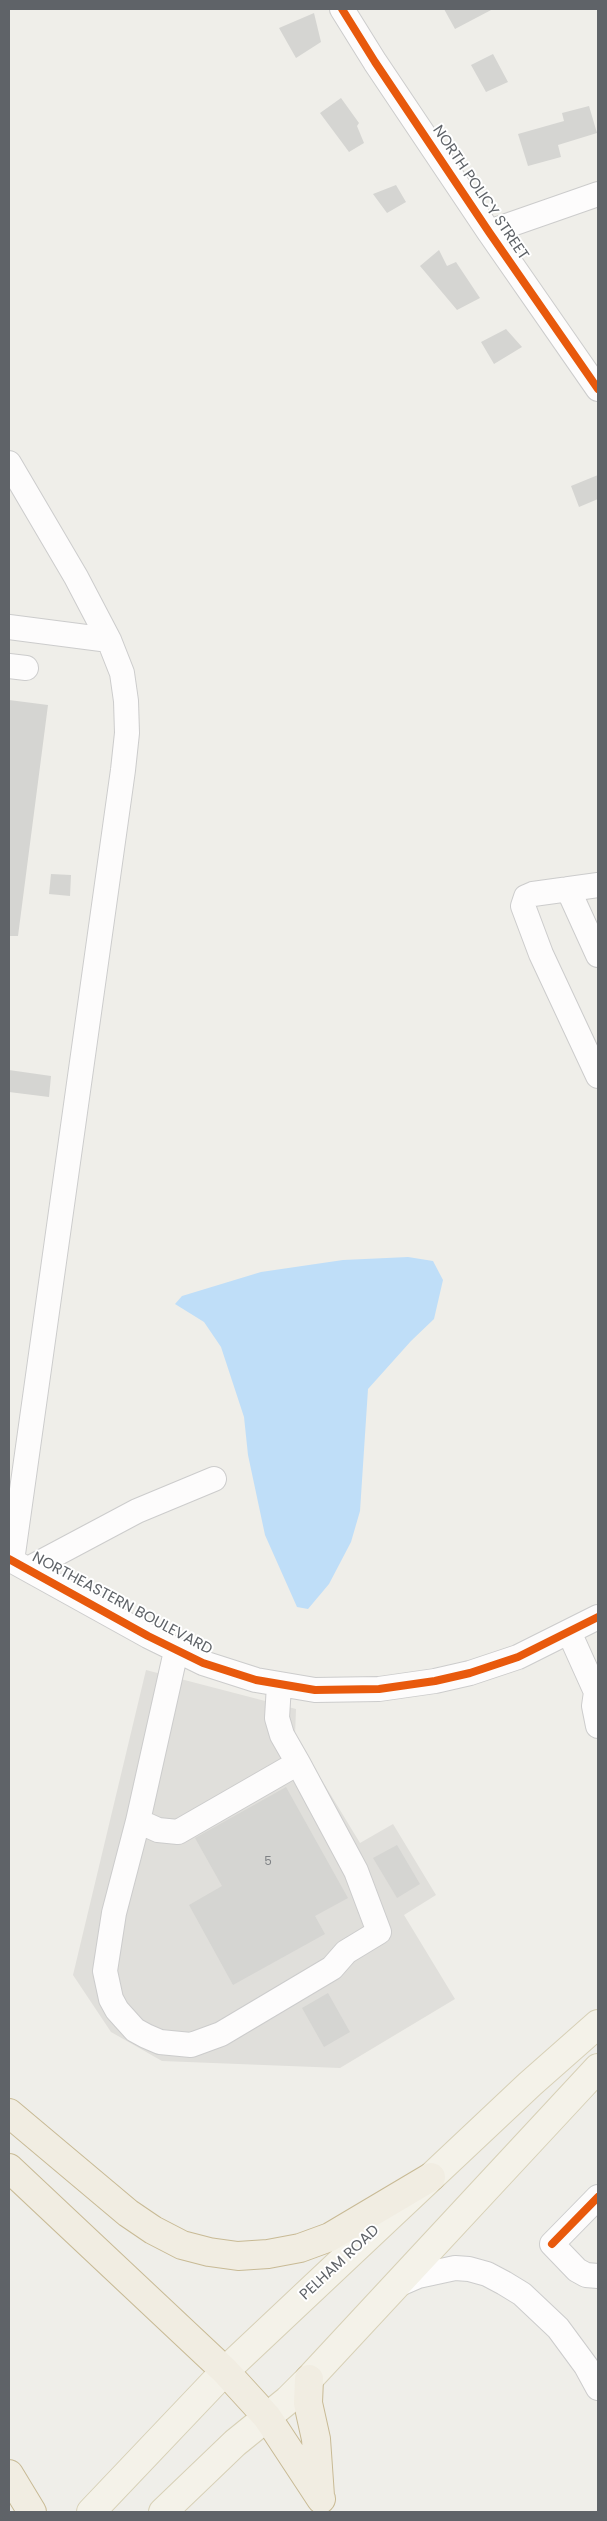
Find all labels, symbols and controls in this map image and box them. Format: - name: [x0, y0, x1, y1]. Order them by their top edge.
- street label: NORTH POLICY STREET: [428, 122, 532, 264]
- street label: NORTHEASTERN BOULEVARD: [29, 1549, 215, 1659]
- house number: 5: [264, 1855, 272, 1869]
- street label: PELHAM ROAD: [297, 2222, 383, 2304]

